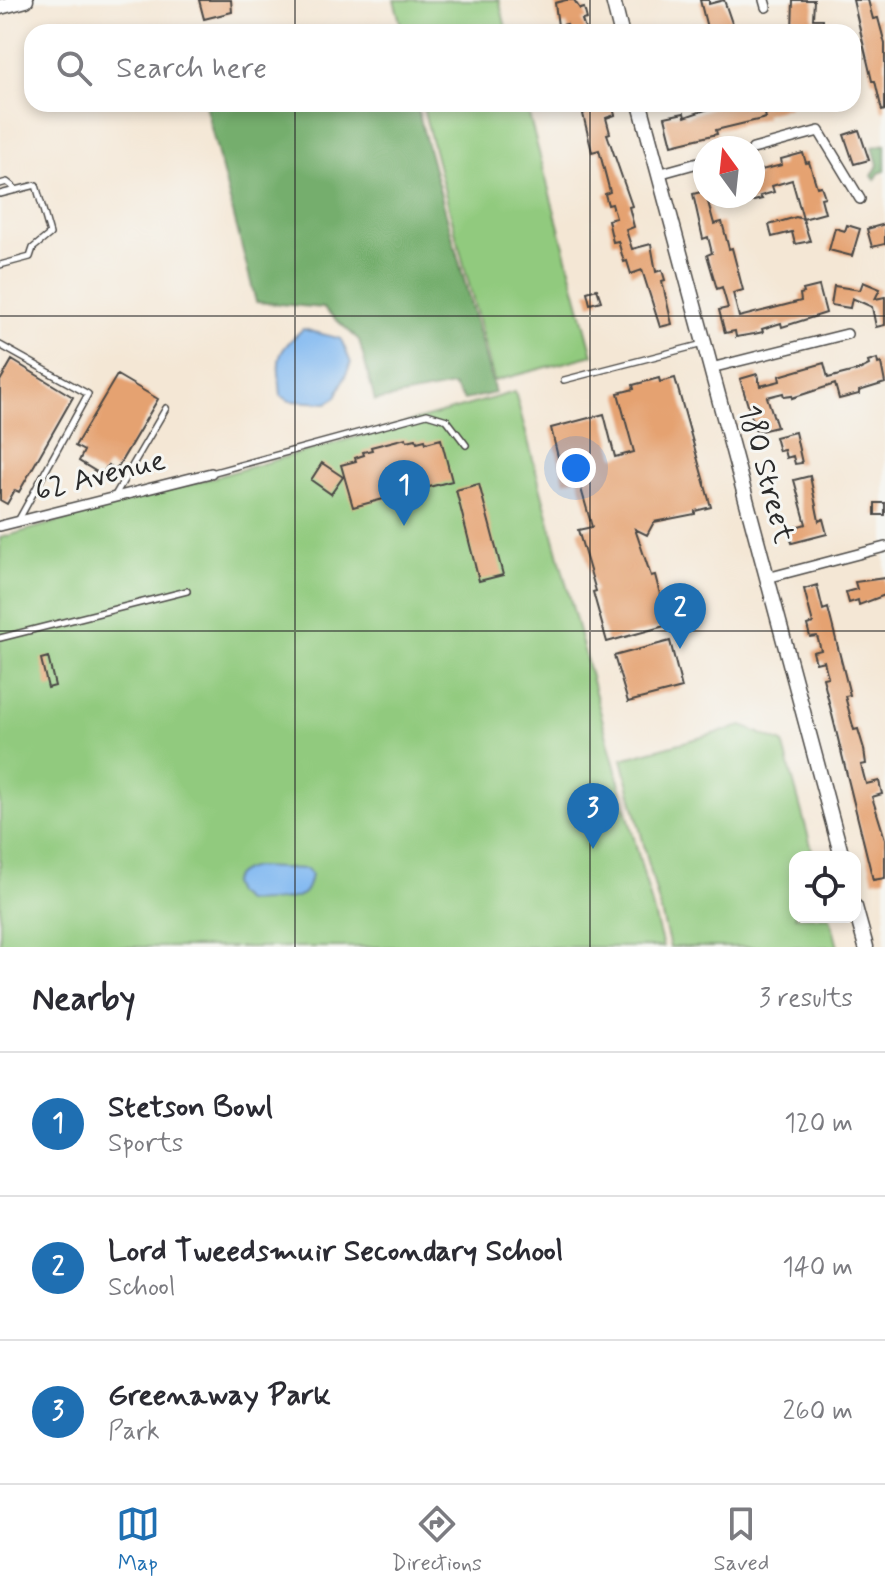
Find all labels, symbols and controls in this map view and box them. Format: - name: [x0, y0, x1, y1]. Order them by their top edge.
- search box: [24, 24, 861, 112]
- icon: search: [52, 46, 96, 90]
- text: Search here: [116, 49, 267, 88]
- north arrow: [693, 136, 765, 208]
- street label: 180 Street: [729, 400, 803, 548]
- street label: 62 Avenue: [31, 441, 169, 511]
- your location: [556, 448, 596, 488]
- pin: 1: [378, 460, 430, 526]
- pin: 2: [654, 583, 706, 649]
- pin: 3: [567, 783, 619, 849]
- map controls: [789, 851, 861, 923]
- button: locate: [789, 851, 861, 923]
- text: Nearby: [32, 977, 136, 1022]
- text: 3 results: [759, 982, 853, 1016]
- text: Stetson Bowl: [108, 1088, 273, 1127]
- text: 1: [52, 1107, 64, 1141]
- text: 120 m: [784, 1107, 853, 1141]
- text: Sports: [108, 1127, 183, 1161]
- text: Lord Tweedsmuir Secondary School: [108, 1232, 563, 1271]
- text: 2: [52, 1251, 64, 1285]
- text: 140 m: [782, 1251, 853, 1285]
- text: School: [108, 1271, 175, 1305]
- text: Greenaway Park: [108, 1376, 331, 1415]
- text: 3: [52, 1395, 64, 1429]
- text: 260 m: [783, 1395, 853, 1429]
- text: Park: [108, 1415, 160, 1449]
- tab: Map: [116, 1502, 160, 1578]
- tab: Directions: [391, 1502, 482, 1578]
- tab: Saved: [714, 1502, 769, 1578]

